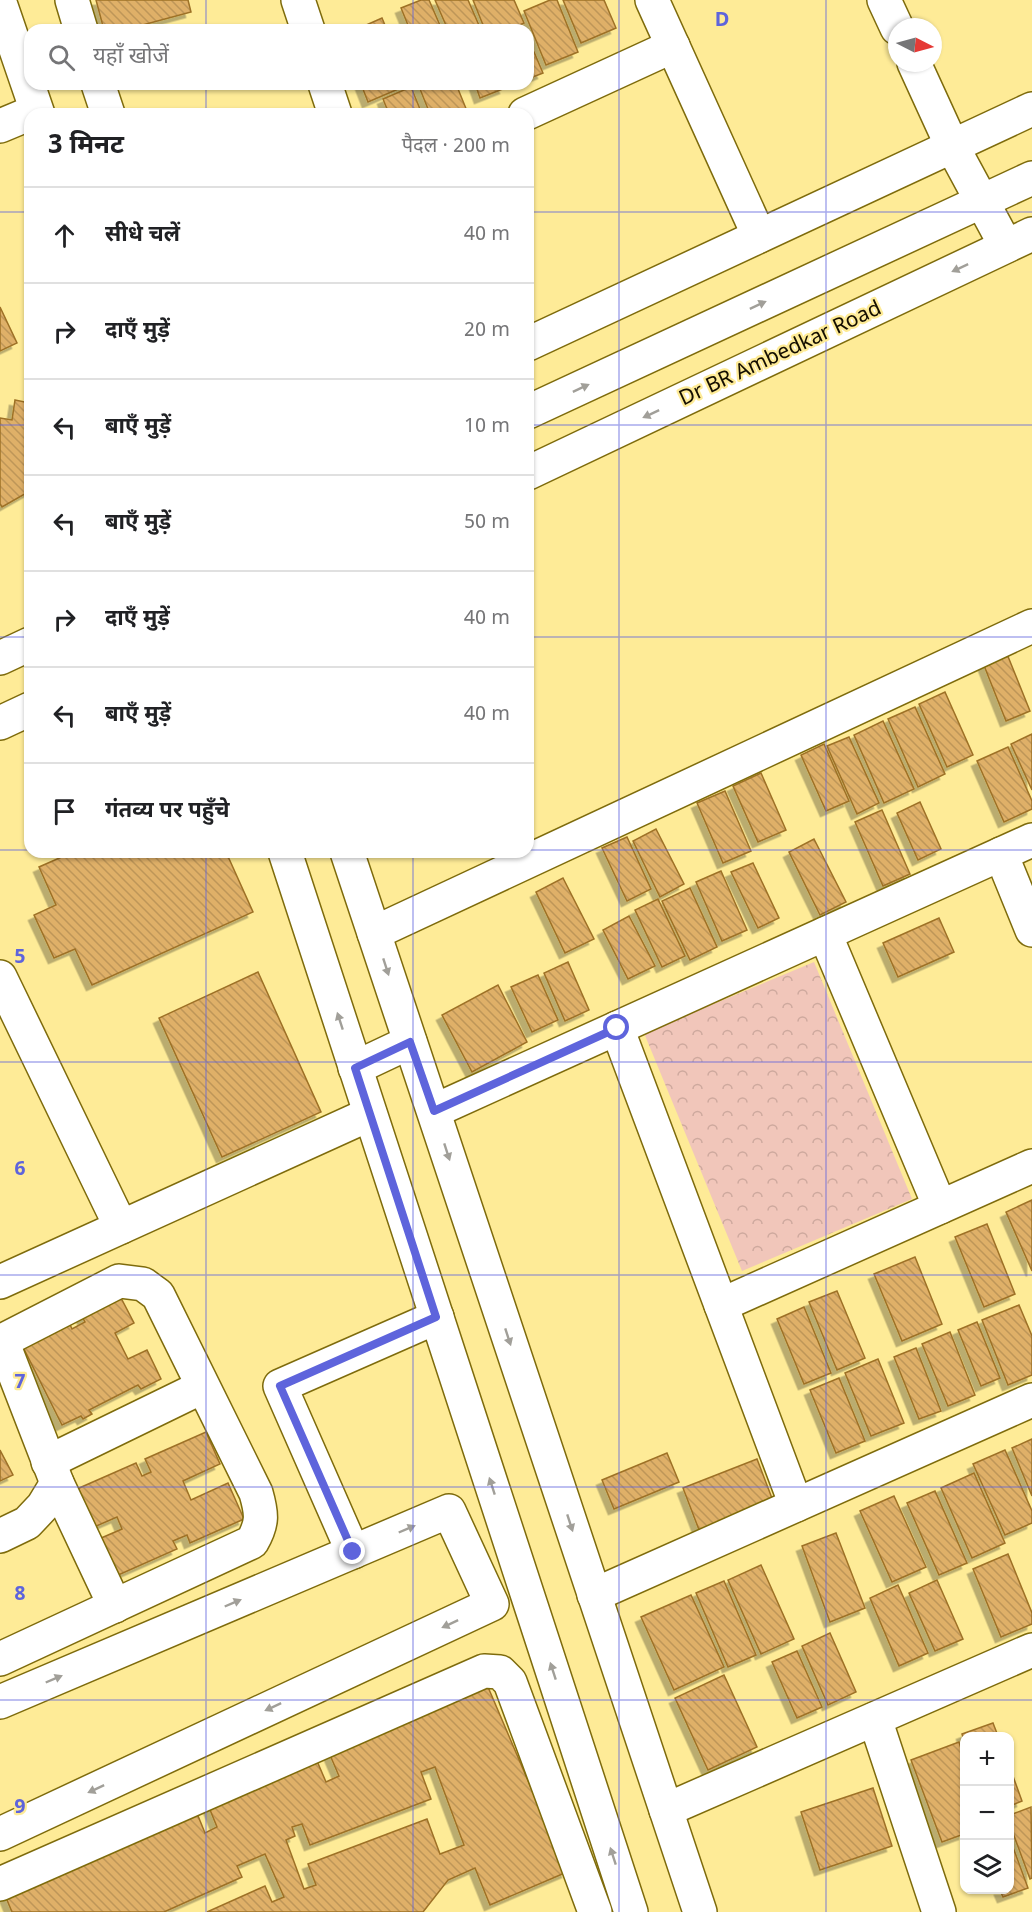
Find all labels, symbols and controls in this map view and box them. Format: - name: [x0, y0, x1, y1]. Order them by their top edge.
- text: D: [715, 8, 729, 34]
- north arrow: [888, 18, 942, 72]
- search box: [24, 24, 534, 90]
- icon: search: [45, 41, 78, 74]
- text: यहाँ खोजें: [93, 43, 169, 72]
- text: 3 मिनट: [48, 130, 124, 164]
- text: पैदल · 200 m: [402, 134, 510, 160]
- icon: ahead: [48, 219, 81, 252]
- text: सीधे चलें: [105, 221, 180, 250]
- text: 40 m: [464, 222, 510, 248]
- one-way arrow: [952, 264, 969, 273]
- street label: Dr BR Ambedkar Road: [675, 296, 886, 414]
- one-way arrow: [749, 301, 766, 310]
- icon: right: [48, 315, 81, 348]
- text: दाएँ मुड़ें: [105, 317, 170, 346]
- text: 20 m: [464, 318, 510, 344]
- one-way arrow: [573, 383, 590, 392]
- one-way arrow: [643, 410, 660, 419]
- icon: left: [48, 411, 81, 444]
- text: बाएँ मुड़ें: [105, 413, 171, 442]
- text: 10 m: [464, 414, 510, 440]
- icon: left: [48, 507, 81, 540]
- text: बाएँ मुड़ें: [105, 509, 171, 538]
- text: 50 m: [464, 510, 510, 536]
- icon: right: [48, 603, 81, 636]
- text: दाएँ मुड़ें: [105, 605, 170, 634]
- text: 40 m: [464, 606, 510, 632]
- icon: left: [48, 699, 81, 732]
- text: बाएँ मुड़ें: [105, 701, 171, 730]
- text: 40 m: [464, 702, 510, 728]
- icon: arrive: [48, 795, 81, 828]
- text: गंतव्य पर पहुँचे: [105, 797, 230, 826]
- text: 5: [14, 945, 26, 971]
- one-way arrow: [381, 958, 391, 976]
- one-way arrow: [335, 1012, 344, 1030]
- route start: [603, 1014, 629, 1040]
- one-way arrow: [443, 1143, 452, 1161]
- text: 6: [14, 1157, 26, 1183]
- one-way arrow: [504, 1328, 514, 1346]
- text: 7: [14, 1370, 26, 1396]
- one-way arrow: [487, 1477, 496, 1495]
- one-way arrow: [565, 1514, 575, 1532]
- one-way arrow: [398, 1524, 416, 1533]
- route end: [339, 1538, 365, 1564]
- text: 8: [14, 1582, 26, 1608]
- one-way arrow: [224, 1598, 242, 1607]
- one-way arrow: [441, 1620, 458, 1629]
- one-way arrow: [547, 1662, 557, 1680]
- one-way arrow: [45, 1675, 62, 1684]
- one-way arrow: [264, 1702, 281, 1711]
- map controls: [960, 1732, 1014, 1894]
- button: +: [960, 1732, 1014, 1786]
- one-way arrow: [88, 1784, 105, 1793]
- button: −: [960, 1786, 1014, 1840]
- text: 9: [14, 1795, 26, 1821]
- button: layers: [960, 1840, 1014, 1894]
- one-way arrow: [608, 1847, 618, 1865]

